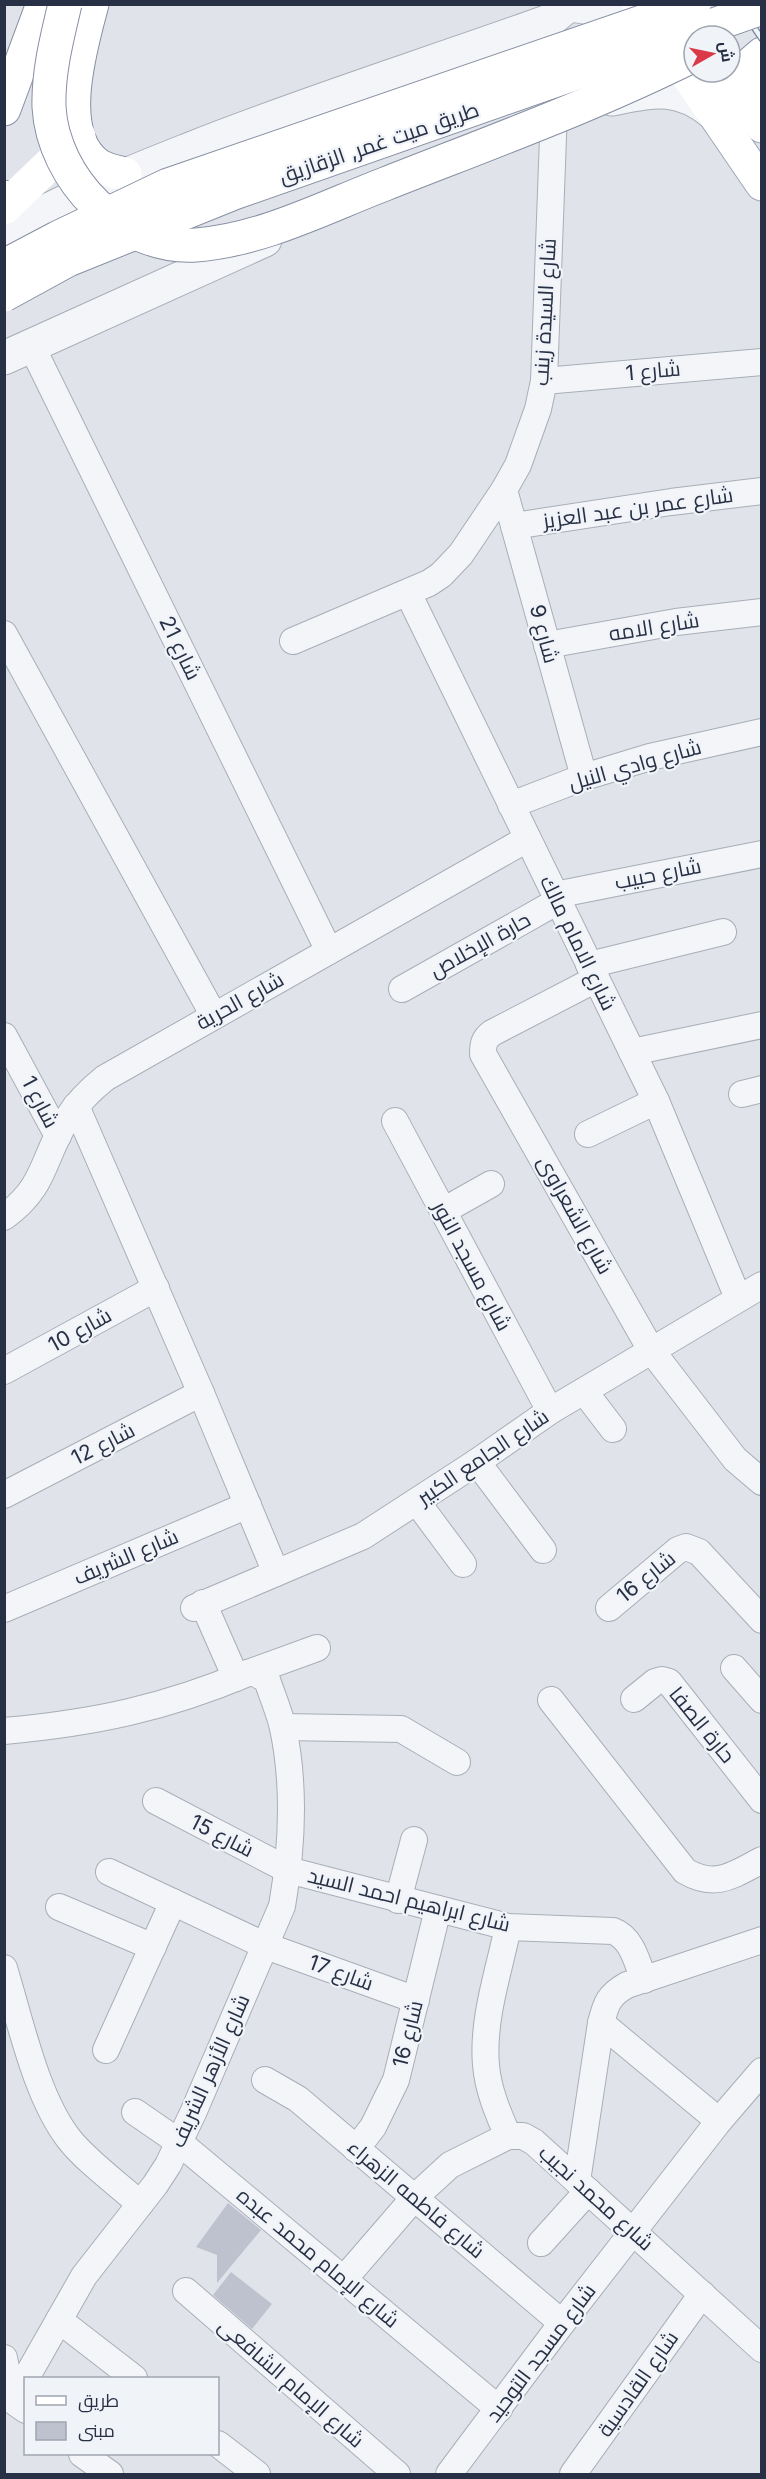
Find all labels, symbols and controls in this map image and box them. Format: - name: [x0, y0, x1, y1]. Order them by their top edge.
- north arrow: [682, 24, 742, 84]
- text: ش: [715, 40, 738, 63]
- street label: طريق ميت غمر, الزقازيق: [276, 97, 482, 189]
- street label: شارع السيدة زينب: [528, 238, 563, 387]
- street label: شارع 1: [624, 356, 682, 387]
- street label: شارع عمر بن عبد العزيز: [540, 482, 735, 535]
- street label: شارع 9: [523, 602, 564, 666]
- street label: شارع الامه: [607, 607, 701, 648]
- street label: شارع 21: [153, 612, 207, 685]
- street label: شارع وادي النيل: [566, 734, 705, 799]
- street label: شارع حبيب: [612, 853, 704, 896]
- street label: شارع الامام مالك: [533, 871, 622, 1015]
- street label: حارة الإخلاص: [425, 907, 535, 983]
- street label: شارع الحرية: [192, 966, 289, 1037]
- street label: شارع 1: [15, 1072, 64, 1133]
- street label: شارع الشعراوى: [531, 1151, 618, 1279]
- street label: شارع مسجد النور: [426, 1196, 517, 1336]
- street label: شارع 10: [44, 1302, 117, 1359]
- street label: شارع الجامع الكبير: [411, 1403, 554, 1512]
- street label: شارع 12: [67, 1417, 140, 1472]
- street label: شارع الشريف: [70, 1523, 183, 1592]
- street label: شارع 16: [611, 1545, 681, 1609]
- street label: حارة الصفا: [664, 1682, 741, 1768]
- street label: شارع 15: [185, 1809, 258, 1864]
- street label: شارع ابراهيم احمد السيد: [305, 1862, 513, 1939]
- street label: شارع 17: [305, 1949, 377, 1998]
- street label: شارع الأزهر الشريف: [165, 1990, 256, 2152]
- street label: شارع 16: [387, 1998, 430, 2070]
- street label: شارع فاطمه الزهراء: [341, 2134, 490, 2265]
- street label: شارع محمد نجيب: [533, 2140, 659, 2257]
- street label: شارع الإمام محمد عبده: [231, 2182, 405, 2334]
- street label: شارع مسجد التوحيد: [480, 2279, 602, 2428]
- street label: شارع الإمام الشافعى: [212, 2313, 369, 2454]
- street label: شارع القادسية: [592, 2326, 685, 2443]
- legend: [24, 2377, 219, 2455]
- text: طريق: [78, 2390, 119, 2413]
- text: مبنى: [78, 2420, 115, 2442]

